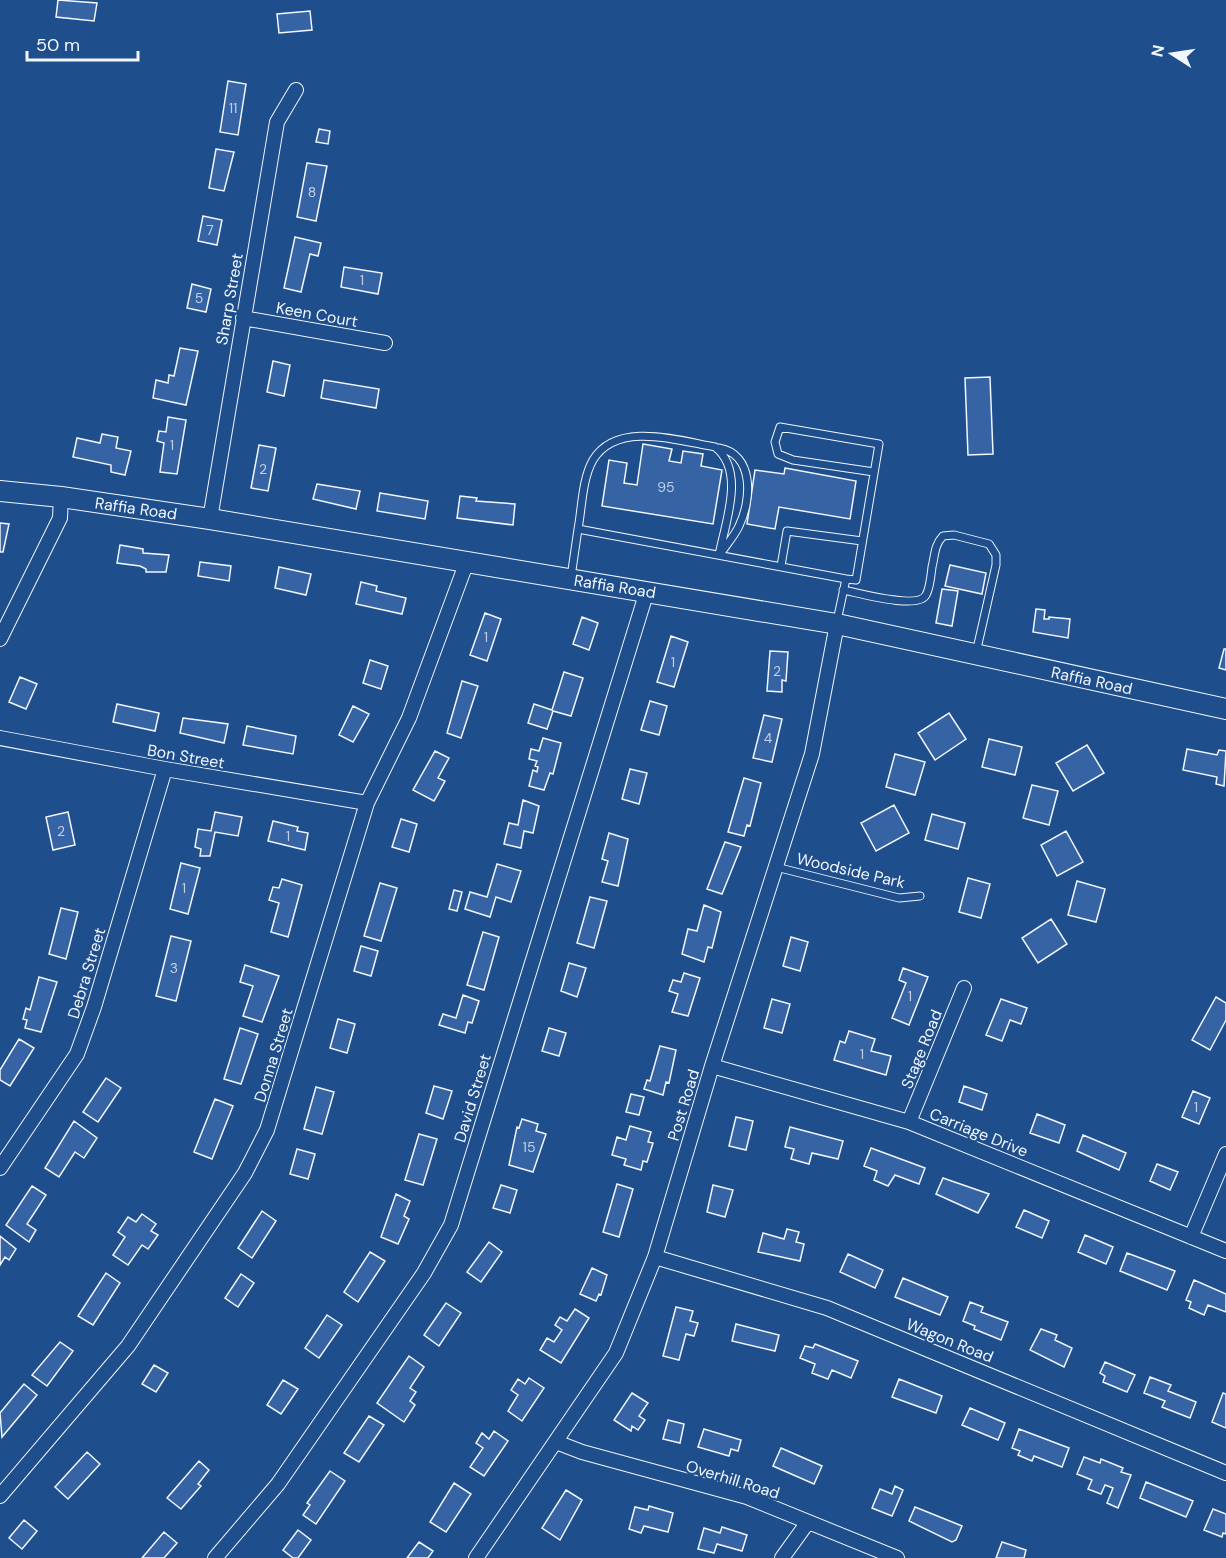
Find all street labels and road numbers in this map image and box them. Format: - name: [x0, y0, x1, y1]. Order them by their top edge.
- street label: Sharp Street: [211, 252, 248, 347]
- street label: Keen Court: [274, 297, 359, 332]
- street label: Raffia Road: [94, 492, 178, 525]
- street label: Raffia Road: [572, 570, 657, 603]
- street label: Raffia Road: [1049, 662, 1134, 699]
- street label: Bon Street: [146, 739, 226, 774]
- street label: Woodside Park: [795, 848, 907, 893]
- street label: Debra Street: [63, 925, 110, 1021]
- street label: Donna Street: [249, 1006, 298, 1105]
- street label: Stage Road: [896, 1007, 947, 1092]
- street label: David Street: [449, 1051, 496, 1145]
- street label: Post Road: [663, 1067, 704, 1143]
- street label: Carriage Drive: [926, 1103, 1031, 1162]
- street label: Wagon Road: [903, 1313, 996, 1367]
- street label: Overhill Road: [683, 1455, 782, 1504]

